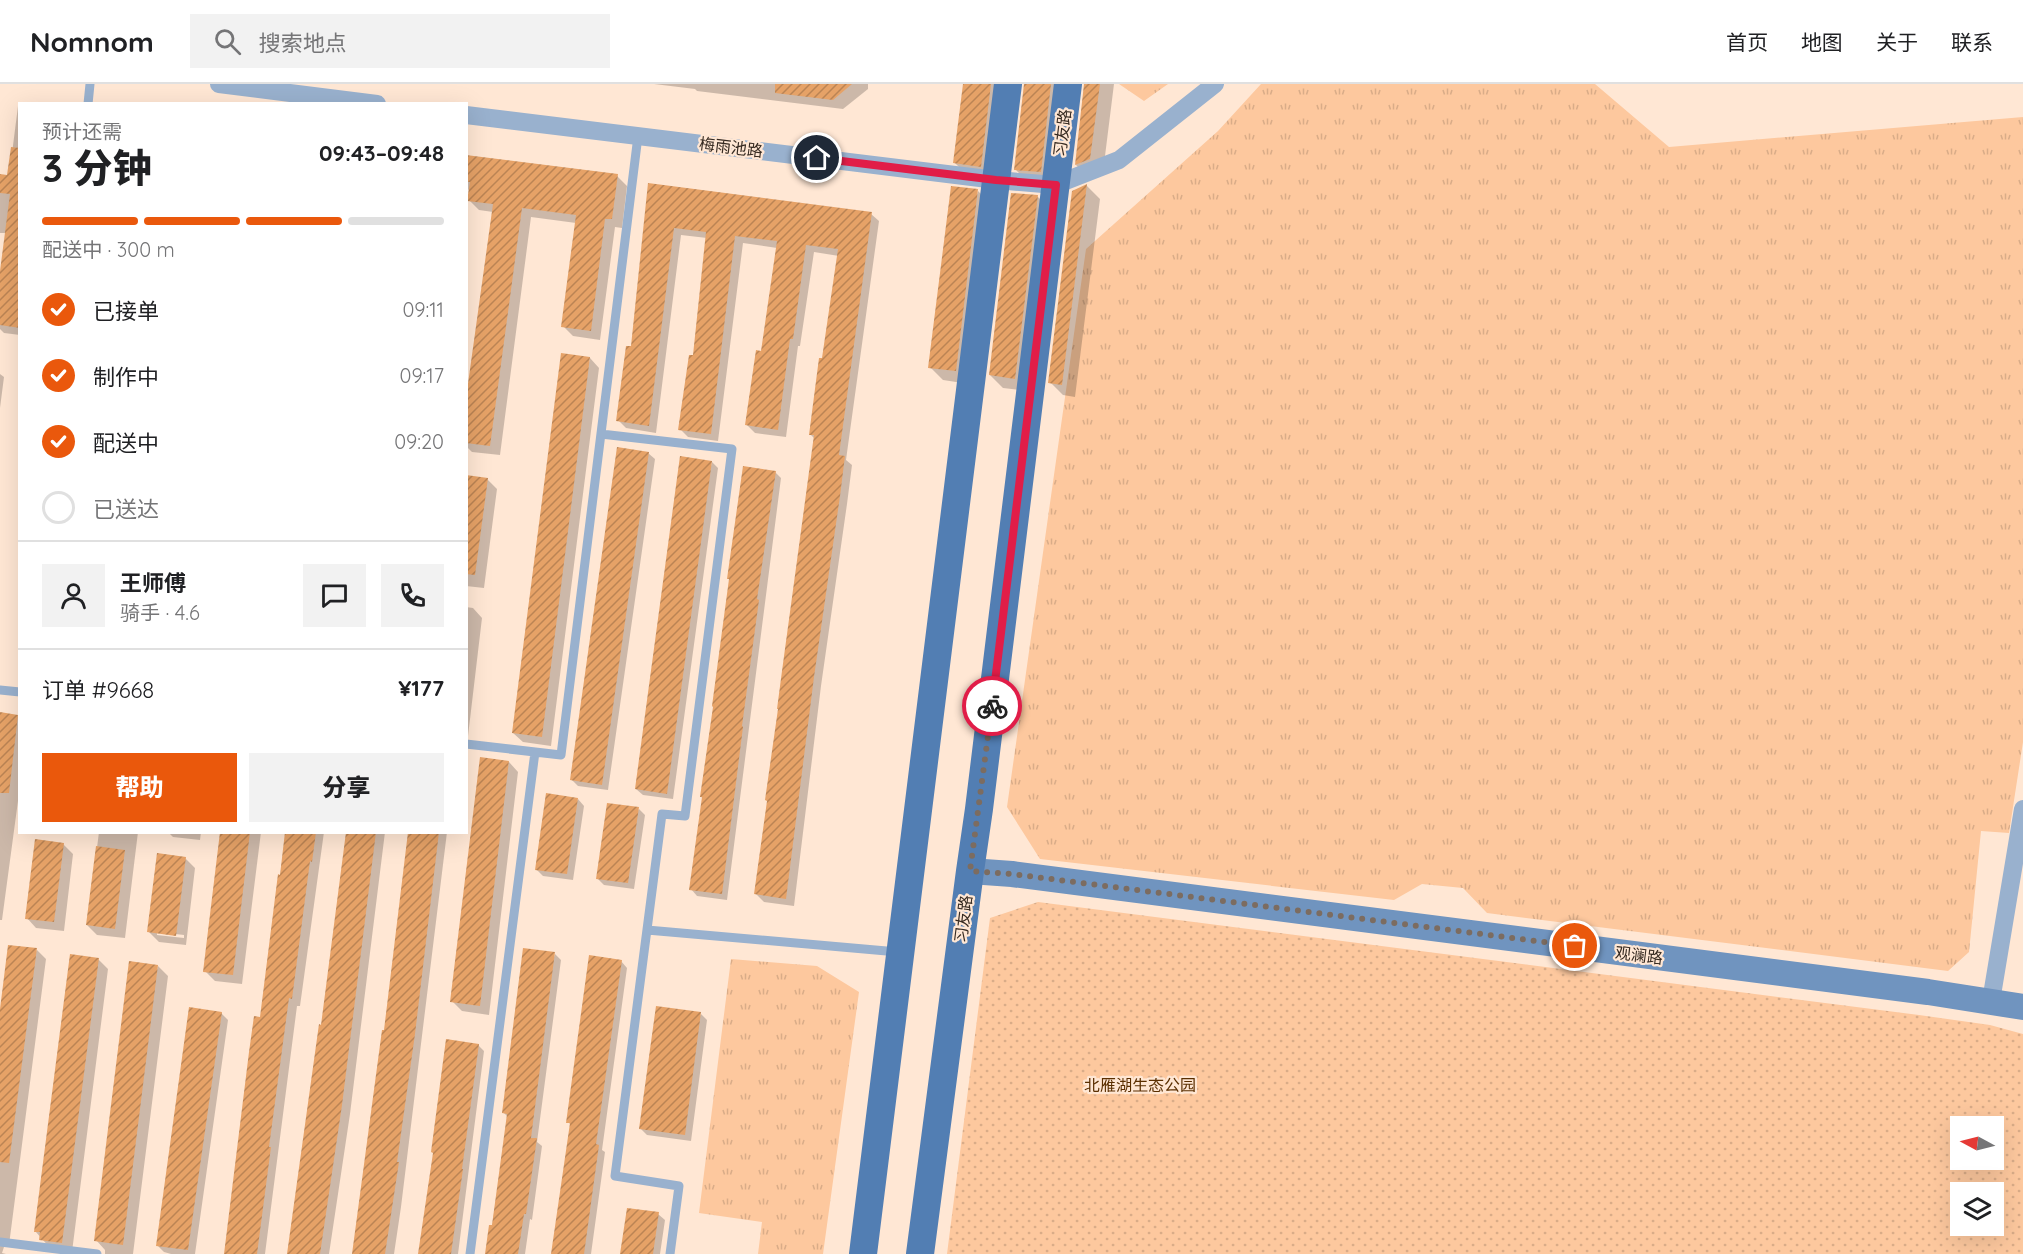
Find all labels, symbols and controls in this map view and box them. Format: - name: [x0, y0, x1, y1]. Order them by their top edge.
- search box: [190, 14, 610, 68]
- text: Nomnom: [30, 24, 154, 59]
- icon: search: [211, 25, 244, 58]
- text: 搜索地点: [259, 29, 347, 57]
- text: 首页: [1726, 29, 1768, 55]
- text: 地图: [1801, 29, 1843, 55]
- text: 关于: [1876, 29, 1918, 55]
- text: 联系: [1951, 29, 1993, 55]
- street label: 习友路: [1049, 108, 1075, 158]
- text: 预计还需: [42, 119, 122, 144]
- pin: [791, 132, 842, 183]
- street label: 梅雨池路: [698, 133, 764, 161]
- text: 09:43–09:48: [319, 139, 444, 167]
- icon: home: [800, 141, 833, 174]
- text: 3 分钟: [42, 143, 152, 192]
- text: 配送中 · 300 m: [42, 237, 175, 262]
- icon: check: [42, 293, 75, 326]
- text: 已接单: [93, 297, 159, 325]
- text: 09:11: [402, 297, 444, 322]
- icon: check: [42, 359, 75, 392]
- text: 制作中: [93, 363, 159, 391]
- text: 09:17: [400, 363, 444, 388]
- icon: check: [42, 425, 75, 458]
- text: 配送中: [93, 429, 159, 457]
- text: 09:20: [394, 429, 444, 454]
- text: 已送达: [93, 495, 159, 523]
- button: person: [42, 564, 105, 627]
- button: chat: [303, 564, 366, 627]
- button: phone: [381, 564, 444, 627]
- text: 王师傅: [120, 569, 186, 597]
- text: 骑手 · 4.6: [120, 600, 200, 625]
- text: ¥177: [398, 674, 444, 702]
- text: 订单 #9668: [42, 676, 154, 704]
- courier: [962, 676, 1022, 736]
- icon: bike: [976, 690, 1009, 723]
- button: 帮助: [42, 753, 237, 822]
- button: 分享: [249, 753, 444, 822]
- street label: 习友路: [950, 894, 976, 944]
- pin: [1549, 920, 1600, 971]
- icon: bag: [1558, 929, 1591, 962]
- street label: 观澜路: [1614, 942, 1664, 968]
- park label: 北雁湖生态公园: [1084, 1075, 1196, 1095]
- north arrow: [1950, 1116, 2004, 1170]
- map controls: [1950, 1116, 2004, 1236]
- button: layers: [1950, 1182, 2004, 1236]

